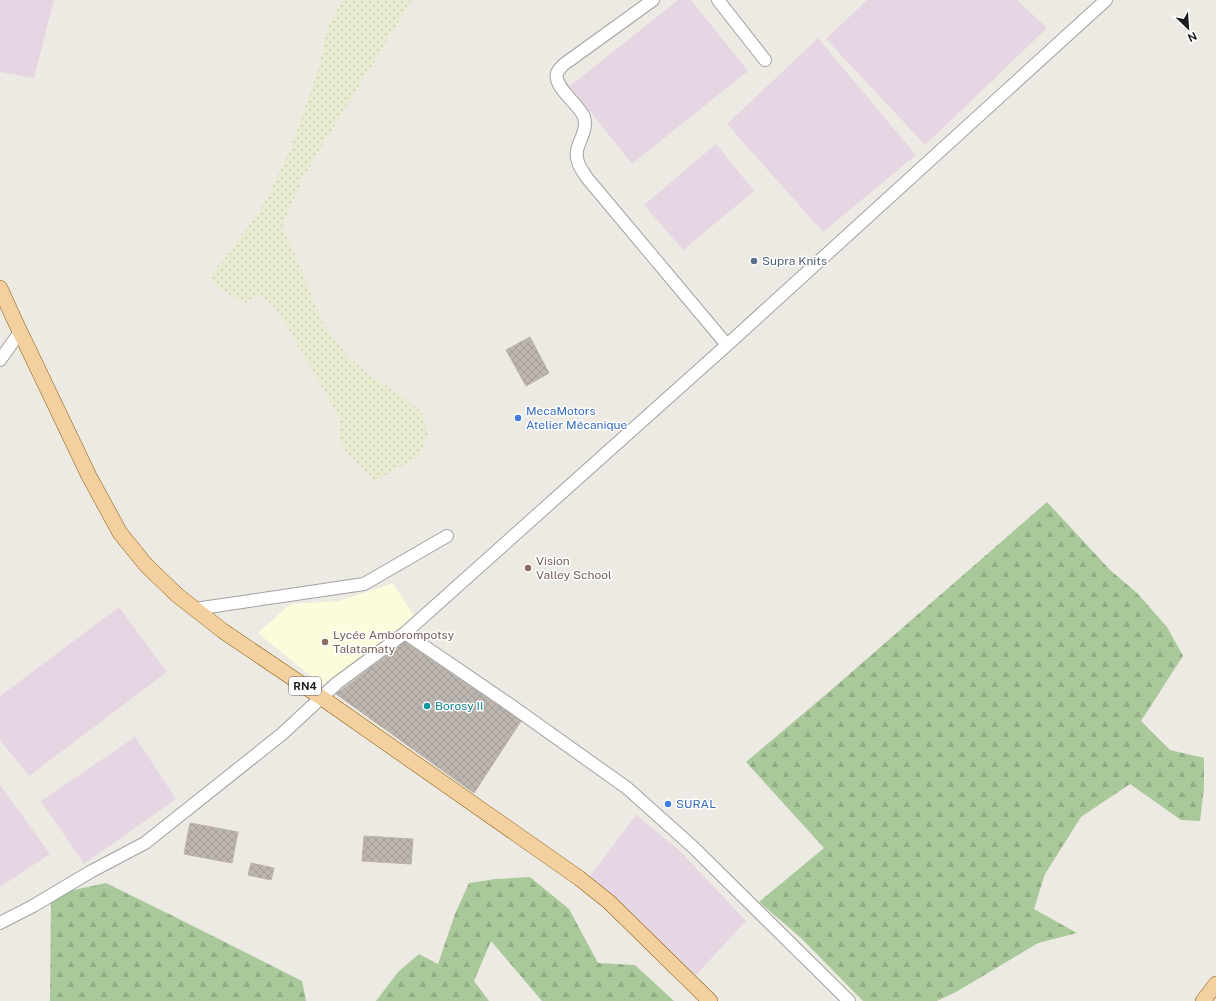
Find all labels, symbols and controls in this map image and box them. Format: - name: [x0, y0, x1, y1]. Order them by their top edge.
- north arrow: [1168, 8, 1208, 48]
- text: N: [1186, 30, 1199, 44]
- place label: Supra Knits: [762, 254, 827, 268]
- marker: Supra Knits: [749, 256, 759, 266]
- place label: MecaMotors Atelier Mécanique: [526, 404, 628, 432]
- marker: MecaMotors Atelier Mécanique: [513, 413, 523, 423]
- place label: Vision Valley School: [536, 554, 612, 582]
- marker: Vision Valley School: [523, 563, 533, 573]
- place label: Lycée Amborompotsy Talatamaty: [333, 628, 455, 656]
- marker: Lycée Amborompotsy Talatamaty: [320, 637, 330, 647]
- road number: RN4: [289, 677, 321, 695]
- place label: Borosy II: [435, 699, 483, 713]
- marker: Borosy II: [422, 701, 432, 711]
- place label: SURAL: [676, 797, 716, 811]
- marker: SURAL: [663, 799, 673, 809]

